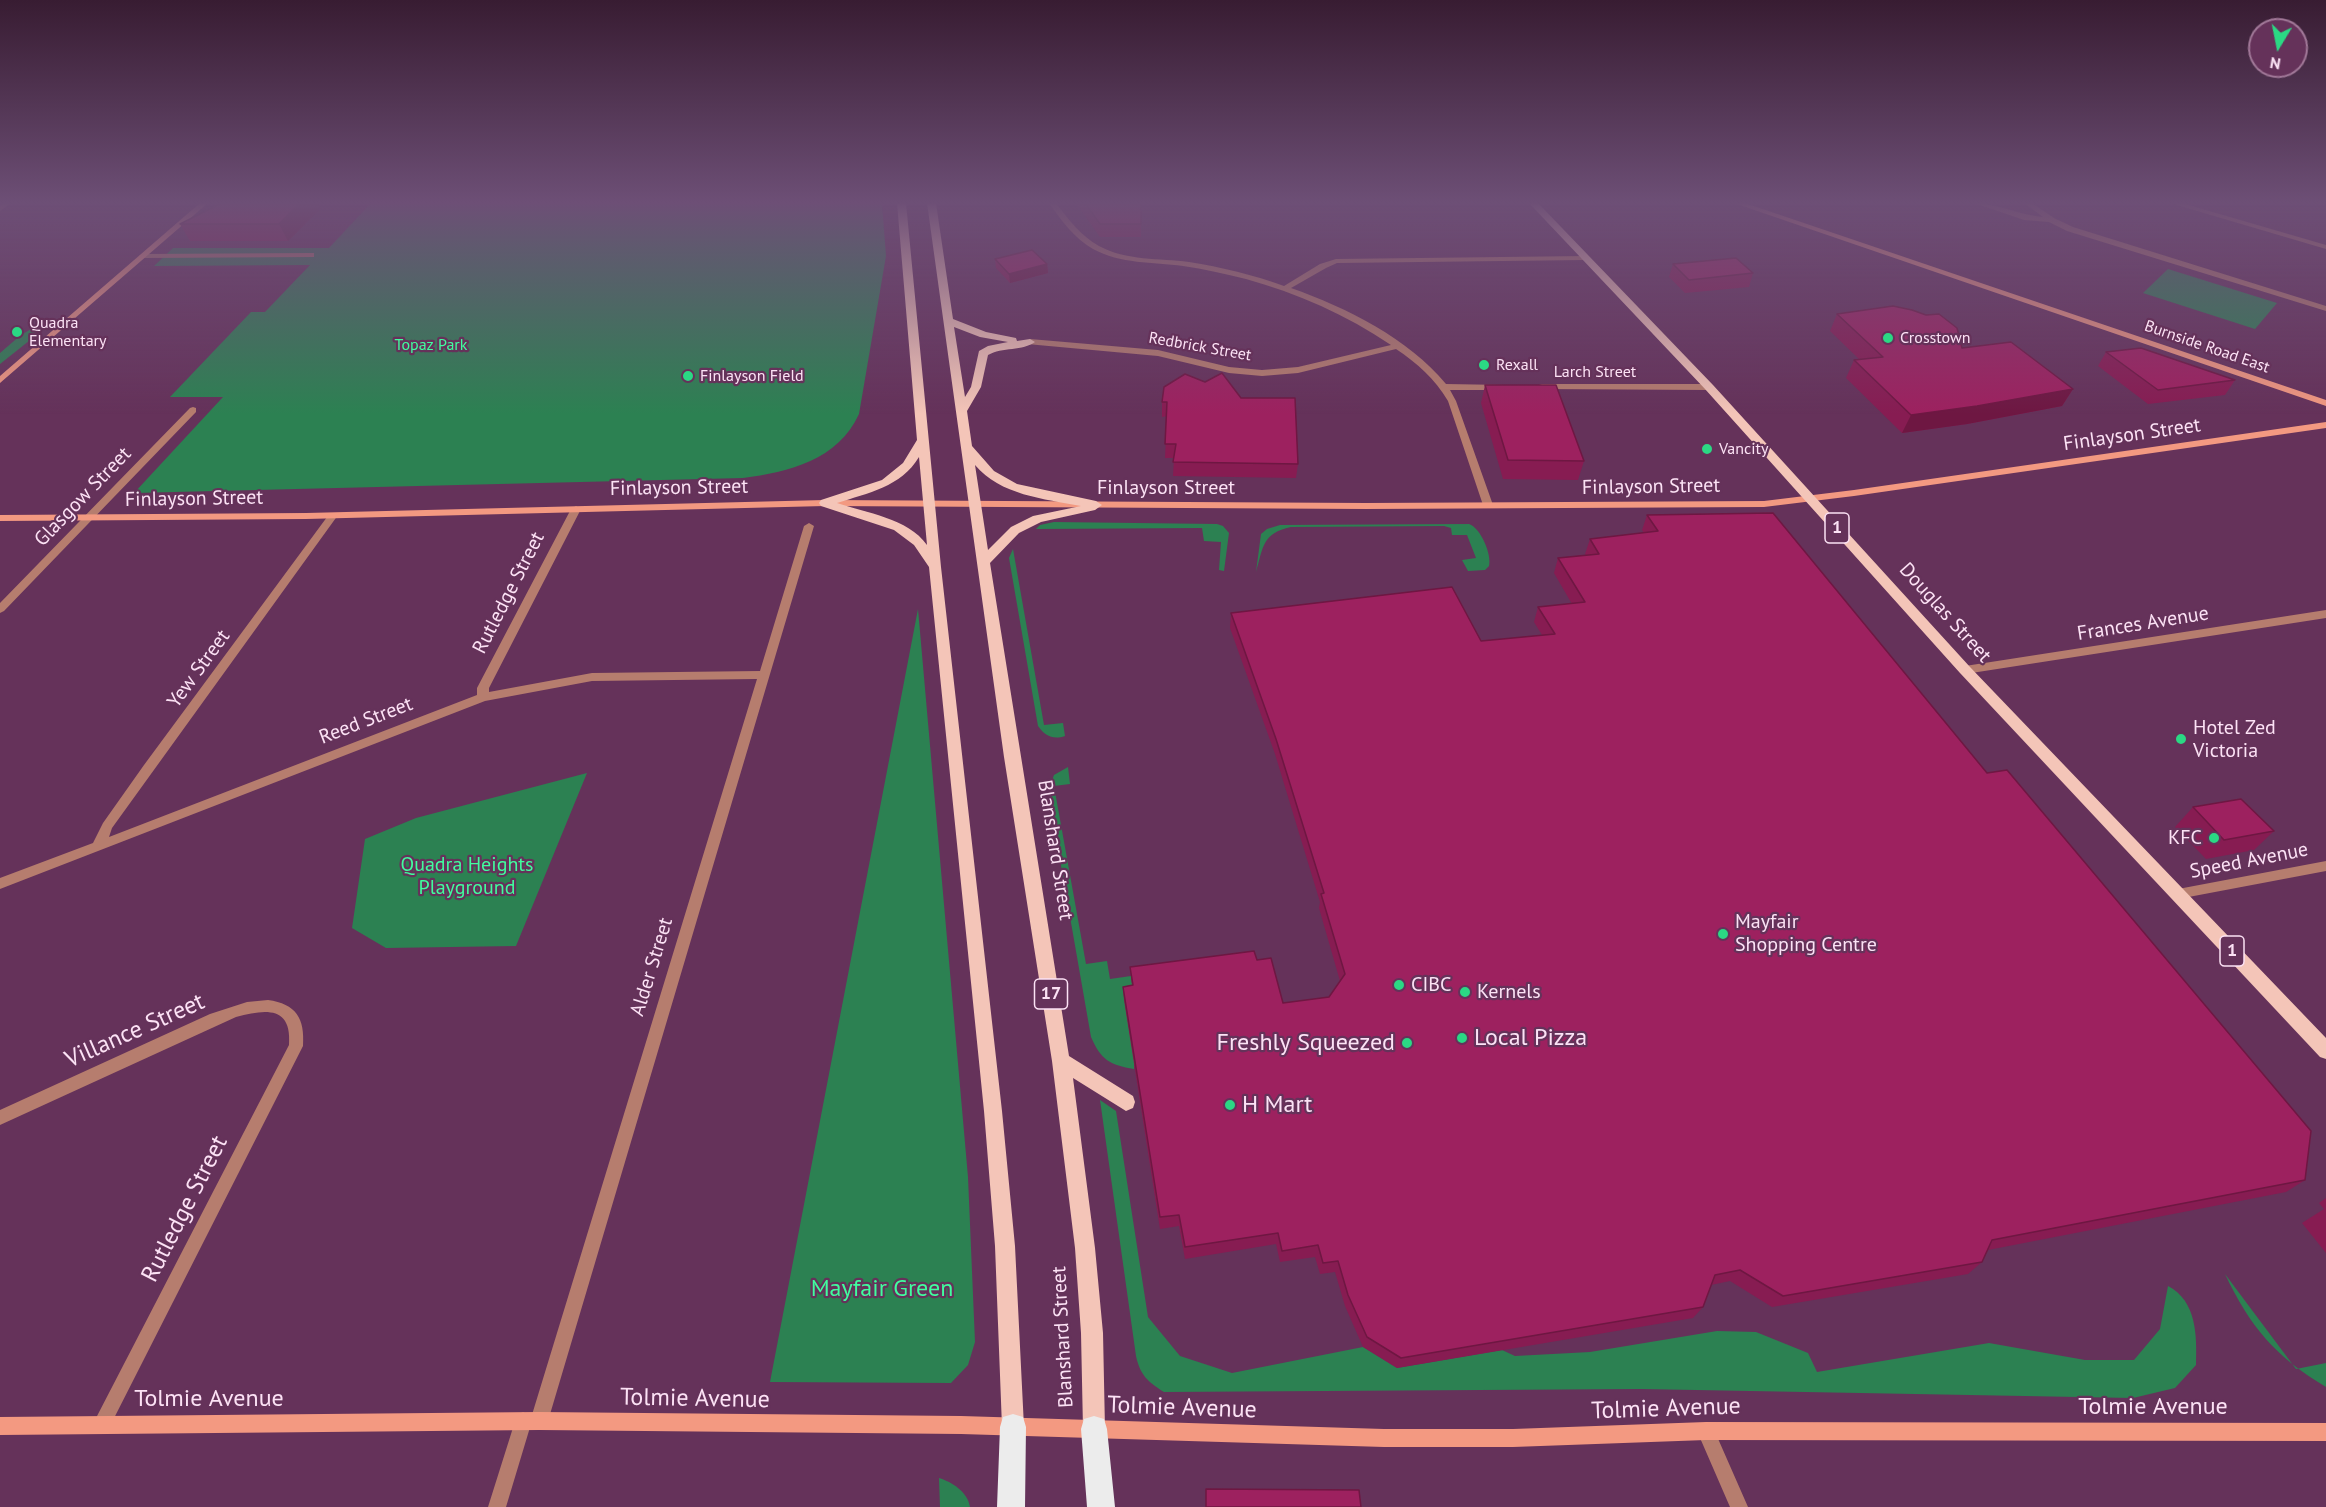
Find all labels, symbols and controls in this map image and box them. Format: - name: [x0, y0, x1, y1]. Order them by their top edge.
- north arrow: [2248, 18, 2308, 78]
- text: N: [2268, 53, 2282, 75]
- place label: Quadra Elementary: [29, 313, 107, 351]
- street label: Burnside Road East: [2142, 317, 2272, 377]
- marker: Quadra Elementary: [10, 325, 24, 339]
- place label: Crosstown: [1900, 328, 1971, 348]
- street label: Redbrick Street: [1147, 329, 1253, 365]
- marker: Crosstown: [1881, 331, 1895, 345]
- park label: Topaz Park: [395, 335, 467, 355]
- place label: Rexall: [1496, 355, 1538, 375]
- marker: Rexall: [1477, 358, 1491, 372]
- street label: Larch Street: [1554, 362, 1636, 382]
- place label: Finlayson Field: [700, 366, 804, 386]
- marker: Finlayson Field: [681, 369, 695, 383]
- street label: Finlayson Street: [2062, 413, 2202, 457]
- place label: Vancity: [1719, 439, 1768, 459]
- street label: Glasgow Street: [30, 442, 136, 552]
- marker: Vancity: [1700, 442, 1714, 456]
- street label: Finlayson Street: [1582, 474, 1720, 500]
- street label: Finlayson Street: [610, 475, 748, 501]
- street label: Finlayson Street: [1097, 476, 1235, 500]
- street label: Finlayson Street: [125, 486, 263, 512]
- road number: 1: [1825, 513, 1849, 543]
- street label: Rutledge Street: [468, 528, 550, 658]
- street label: Douglas Street: [1894, 558, 1996, 668]
- street label: Frances Avenue: [2075, 602, 2211, 646]
- street label: Yew Street: [163, 625, 235, 713]
- street label: Reed Street: [316, 692, 416, 750]
- place label: Hotel Zed Victoria: [2193, 716, 2276, 763]
- marker: Hotel Zed Victoria: [2174, 732, 2188, 746]
- street label: Blanshard Street: [1032, 778, 1078, 922]
- place label: KFC: [2168, 826, 2202, 850]
- marker: KFC: [2207, 831, 2221, 845]
- street label: Speed Avenue: [2188, 838, 2310, 884]
- park label: Quadra Heights Playground: [400, 853, 534, 900]
- place label: Mayfair Shopping Centre: [1735, 910, 1877, 957]
- street label: Alder Street: [626, 915, 678, 1019]
- marker: Mayfair Shopping Centre: [1716, 927, 1730, 941]
- road number: 1: [2220, 936, 2244, 966]
- place label: CIBC: [1411, 973, 1451, 997]
- marker: CIBC: [1392, 978, 1406, 992]
- road number: 17: [1034, 979, 1068, 1009]
- place label: Kernels: [1477, 980, 1541, 1004]
- marker: Kernels: [1458, 985, 1472, 999]
- street label: Villance Street: [61, 987, 209, 1075]
- place label: Local Pizza: [1474, 1024, 1587, 1052]
- place label: Freshly Squeezed: [1217, 1029, 1395, 1057]
- marker: Local Pizza: [1455, 1031, 1469, 1045]
- marker: Freshly Squeezed: [1400, 1036, 1414, 1050]
- place label: H Mart: [1242, 1091, 1312, 1119]
- marker: H Mart: [1223, 1098, 1237, 1112]
- street label: Rutledge Street: [136, 1131, 234, 1287]
- street label: Blanshard Street: [1047, 1266, 1079, 1408]
- park label: Mayfair Green: [811, 1275, 953, 1303]
- street label: Tolmie Avenue: [620, 1383, 770, 1415]
- street label: Tolmie Avenue: [134, 1385, 284, 1413]
- street label: Tolmie Avenue: [1107, 1391, 1257, 1425]
- street label: Tolmie Avenue: [1591, 1392, 1741, 1426]
- street label: Tolmie Avenue: [2078, 1393, 2228, 1421]

